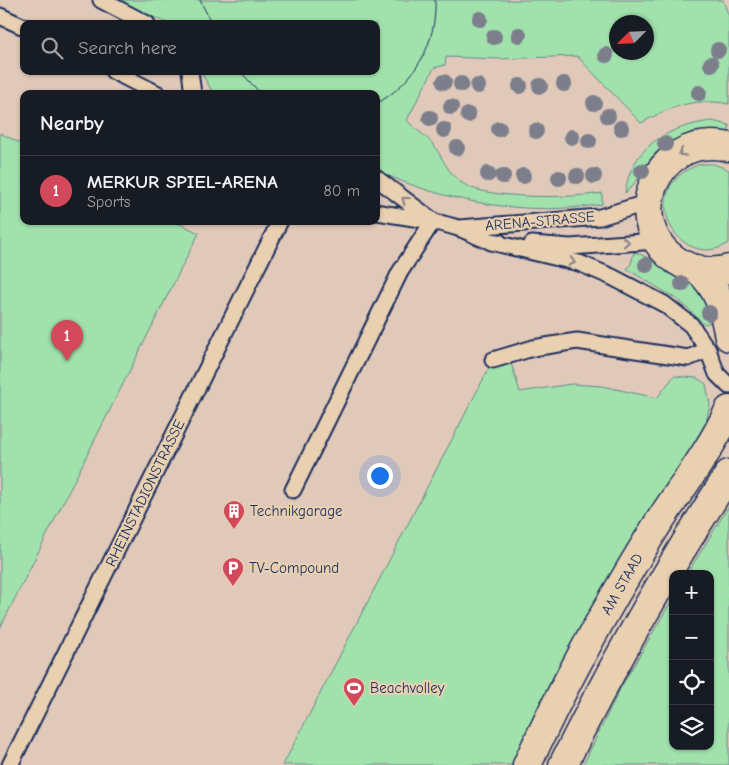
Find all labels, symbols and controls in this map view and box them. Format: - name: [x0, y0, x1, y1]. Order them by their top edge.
- north arrow: [609, 15, 654, 60]
- search box: [20, 20, 380, 75]
- icon: search: [38, 34, 66, 62]
- text: Search here: [78, 37, 177, 59]
- text: Nearby: [40, 111, 104, 135]
- one-way arrow: [678, 147, 687, 157]
- text: MERKUR SPIEL-ARENA: [87, 171, 278, 193]
- text: 1: [53, 182, 59, 200]
- text: 80 m: [323, 182, 360, 200]
- text: Sports: [87, 193, 130, 211]
- one-way arrow: [401, 197, 411, 206]
- street label: ARENA-STRASSE: [484, 207, 596, 235]
- one-way arrow: [623, 237, 631, 248]
- one-way arrow: [568, 256, 576, 266]
- pin: 1: [51, 320, 83, 361]
- street label: RHEINSTADIONSTRASSE: [102, 417, 188, 569]
- your location: [367, 463, 393, 489]
- building icon: Technikgarage: [222, 499, 246, 530]
- place label: Technikgarage: [250, 502, 343, 520]
- street label: AM STAAD: [597, 550, 647, 618]
- parking icon: TV-Compound: [221, 556, 245, 587]
- place label: TV-Compound: [249, 559, 339, 577]
- map controls: [669, 570, 714, 750]
- button: +: [669, 570, 714, 615]
- button: −: [669, 615, 714, 660]
- button: locate: [669, 660, 714, 705]
- sports icon: Beachvolley: [342, 676, 366, 707]
- place label: Beachvolley: [370, 679, 445, 697]
- button: layers: [669, 705, 714, 750]

